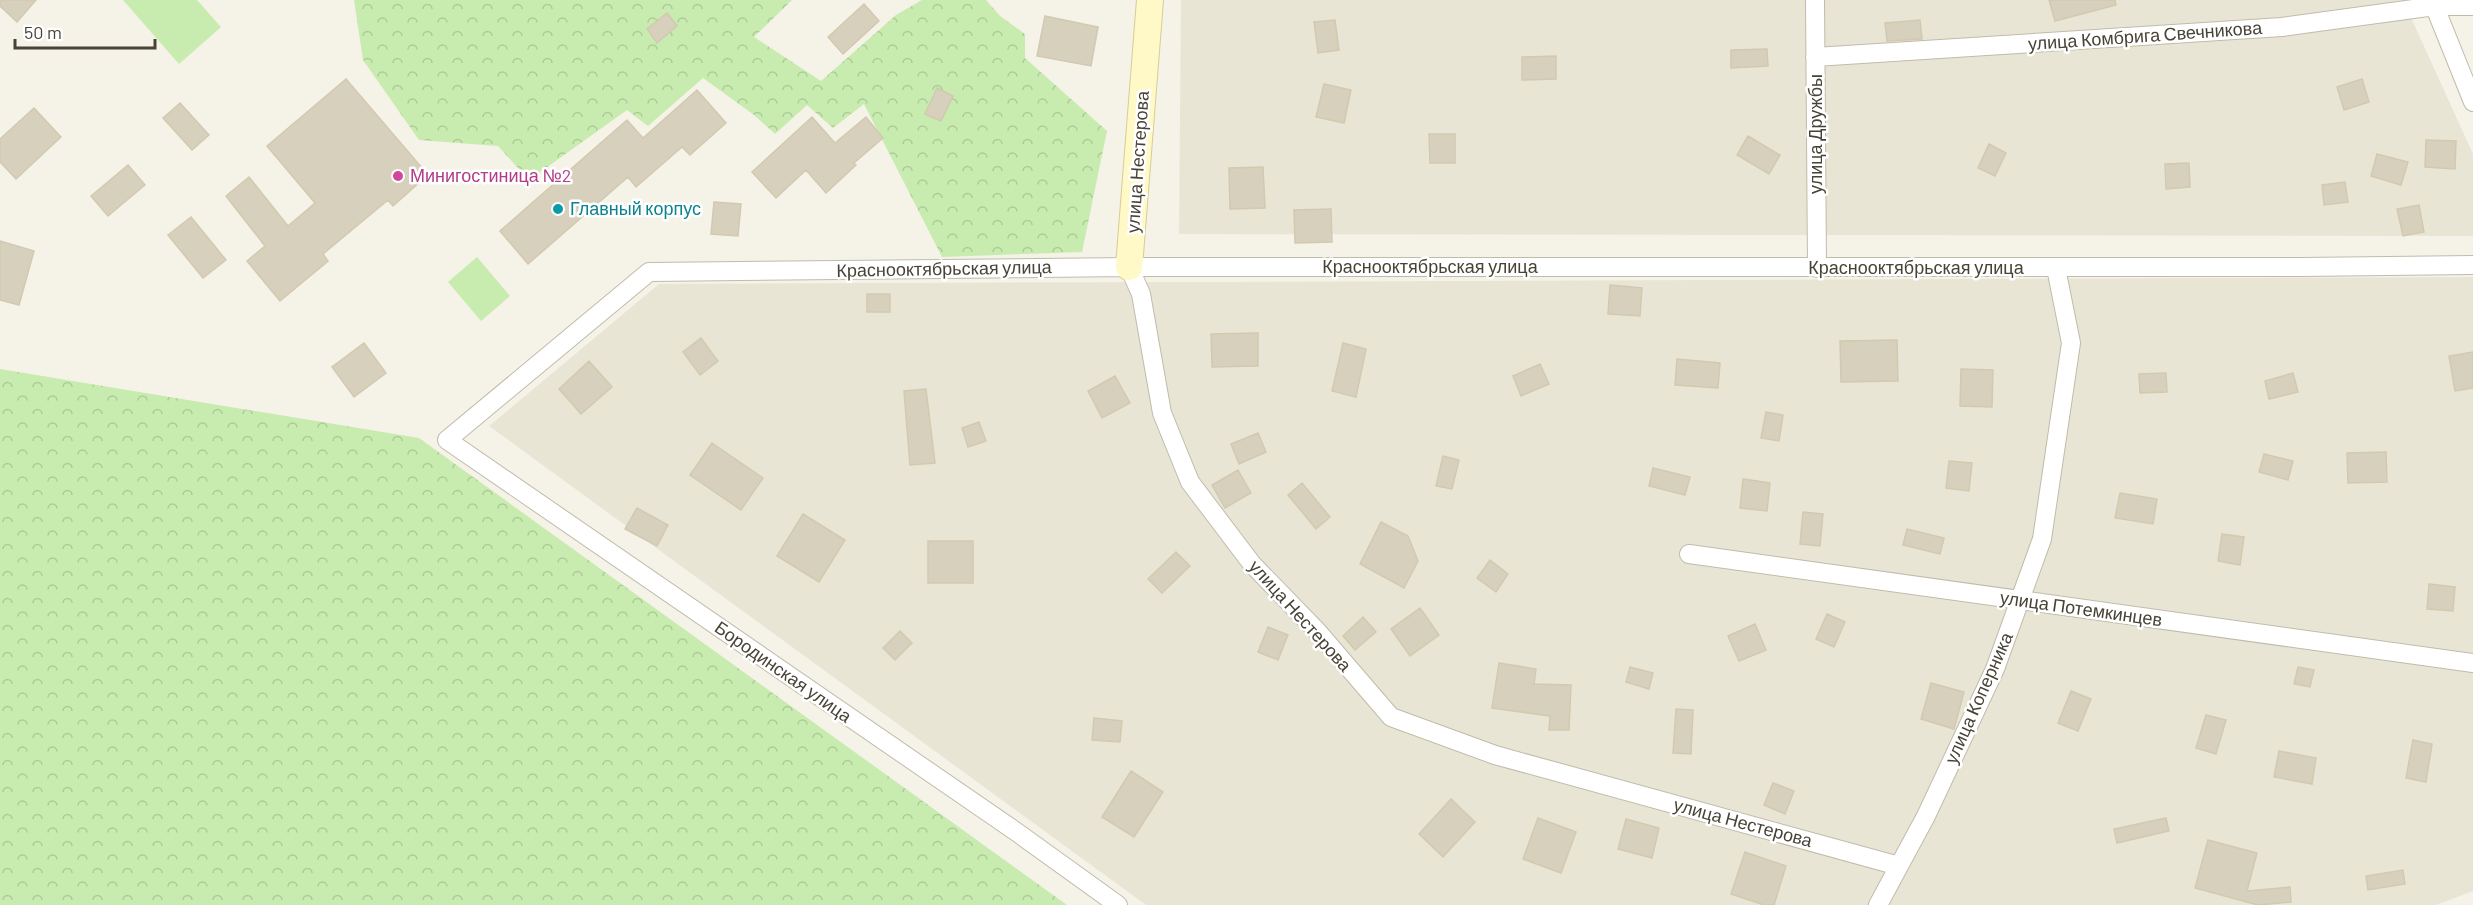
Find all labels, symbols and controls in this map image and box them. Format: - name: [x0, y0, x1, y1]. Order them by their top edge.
- scale bar: [15, 12, 154, 50]
- street label: улица Комбрига Свечникова: [2027, 16, 2264, 54]
- text: 50 m: [24, 21, 62, 43]
- street label: улица Дружбы: [1804, 74, 1826, 194]
- street label: улица Нестерова: [1121, 89, 1153, 234]
- place label: Минигостиница №2: [410, 164, 571, 186]
- marker: Минигостиница №2: [391, 169, 405, 183]
- place label: Главный корпус: [570, 197, 701, 219]
- marker: Главный корпус: [551, 202, 565, 216]
- street label: Краснооктябрьская улица: [836, 255, 1053, 281]
- street label: Краснооктябрьская улица: [1322, 255, 1539, 277]
- street label: Краснооктябрьская улица: [1808, 256, 2025, 278]
- street label: улица Нестерова: [1245, 555, 1357, 676]
- street label: улица Потемкинцев: [1999, 586, 2164, 630]
- street label: Бородинская улица: [711, 616, 857, 727]
- street label: улица Коперника: [1939, 628, 2017, 767]
- street label: улица Нестерова: [1672, 793, 1816, 851]

